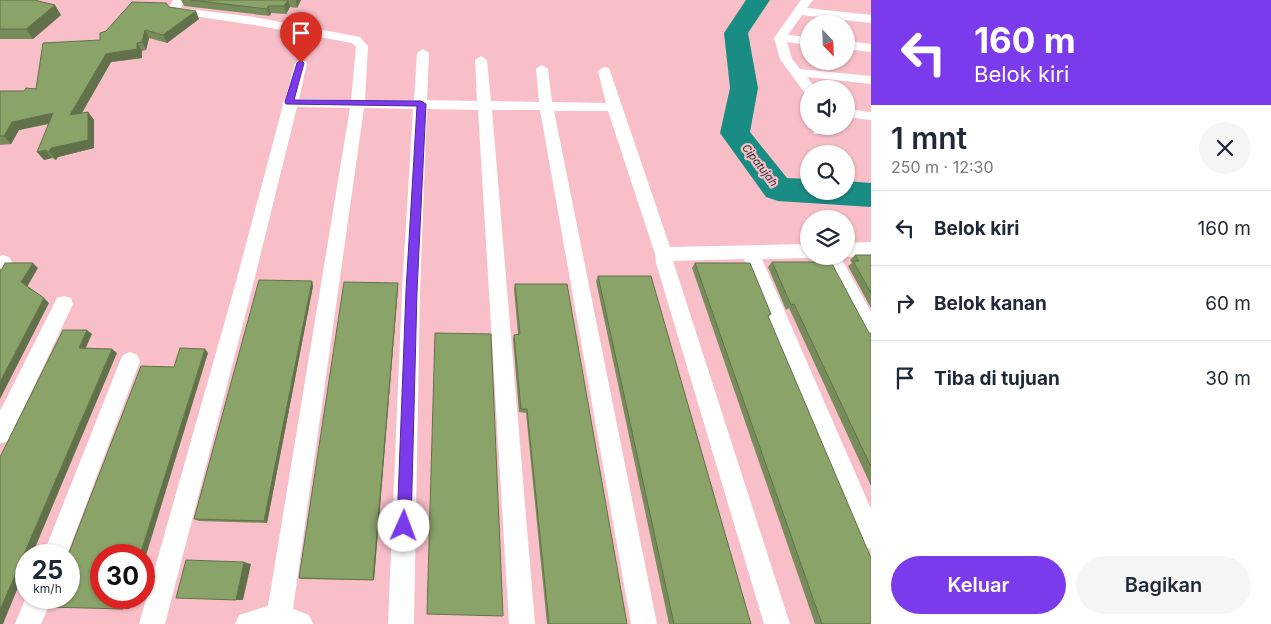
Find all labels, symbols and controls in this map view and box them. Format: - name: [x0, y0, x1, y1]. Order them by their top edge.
- pin: [280, 12, 322, 63]
- north arrow: [800, 15, 855, 70]
- map controls: [800, 15, 855, 265]
- icon: arrive: [287, 19, 315, 47]
- text: 160 m: [974, 19, 1076, 61]
- icon: left: [891, 20, 956, 85]
- text: Belok kiri: [974, 61, 1069, 87]
- button: sound: [800, 80, 855, 135]
- text: 1 mnt: [891, 120, 967, 156]
- button: close: [1199, 122, 1251, 174]
- water label: Cipatujah: [739, 141, 781, 189]
- button: search: [800, 145, 855, 200]
- text: 250 m · 12:30: [891, 157, 994, 177]
- button: layers: [800, 210, 855, 265]
- icon: left: [891, 214, 919, 242]
- text: Belok kiri: [934, 217, 1019, 240]
- text: 160 m: [1198, 217, 1251, 240]
- icon: right: [891, 289, 919, 317]
- text: Belok kanan: [934, 292, 1047, 315]
- text: 60 m: [1205, 292, 1251, 315]
- icon: arrive: [891, 364, 919, 392]
- text: Tiba di tujuan: [934, 367, 1060, 390]
- text: 30 m: [1205, 367, 1251, 390]
- position arrow: [377, 499, 429, 551]
- speed limit sign: 30: [90, 544, 155, 609]
- text: 25: [32, 555, 63, 585]
- button: Keluar: [891, 556, 1066, 614]
- button: Bagikan: [1076, 556, 1251, 614]
- text: km/h: [33, 581, 62, 596]

